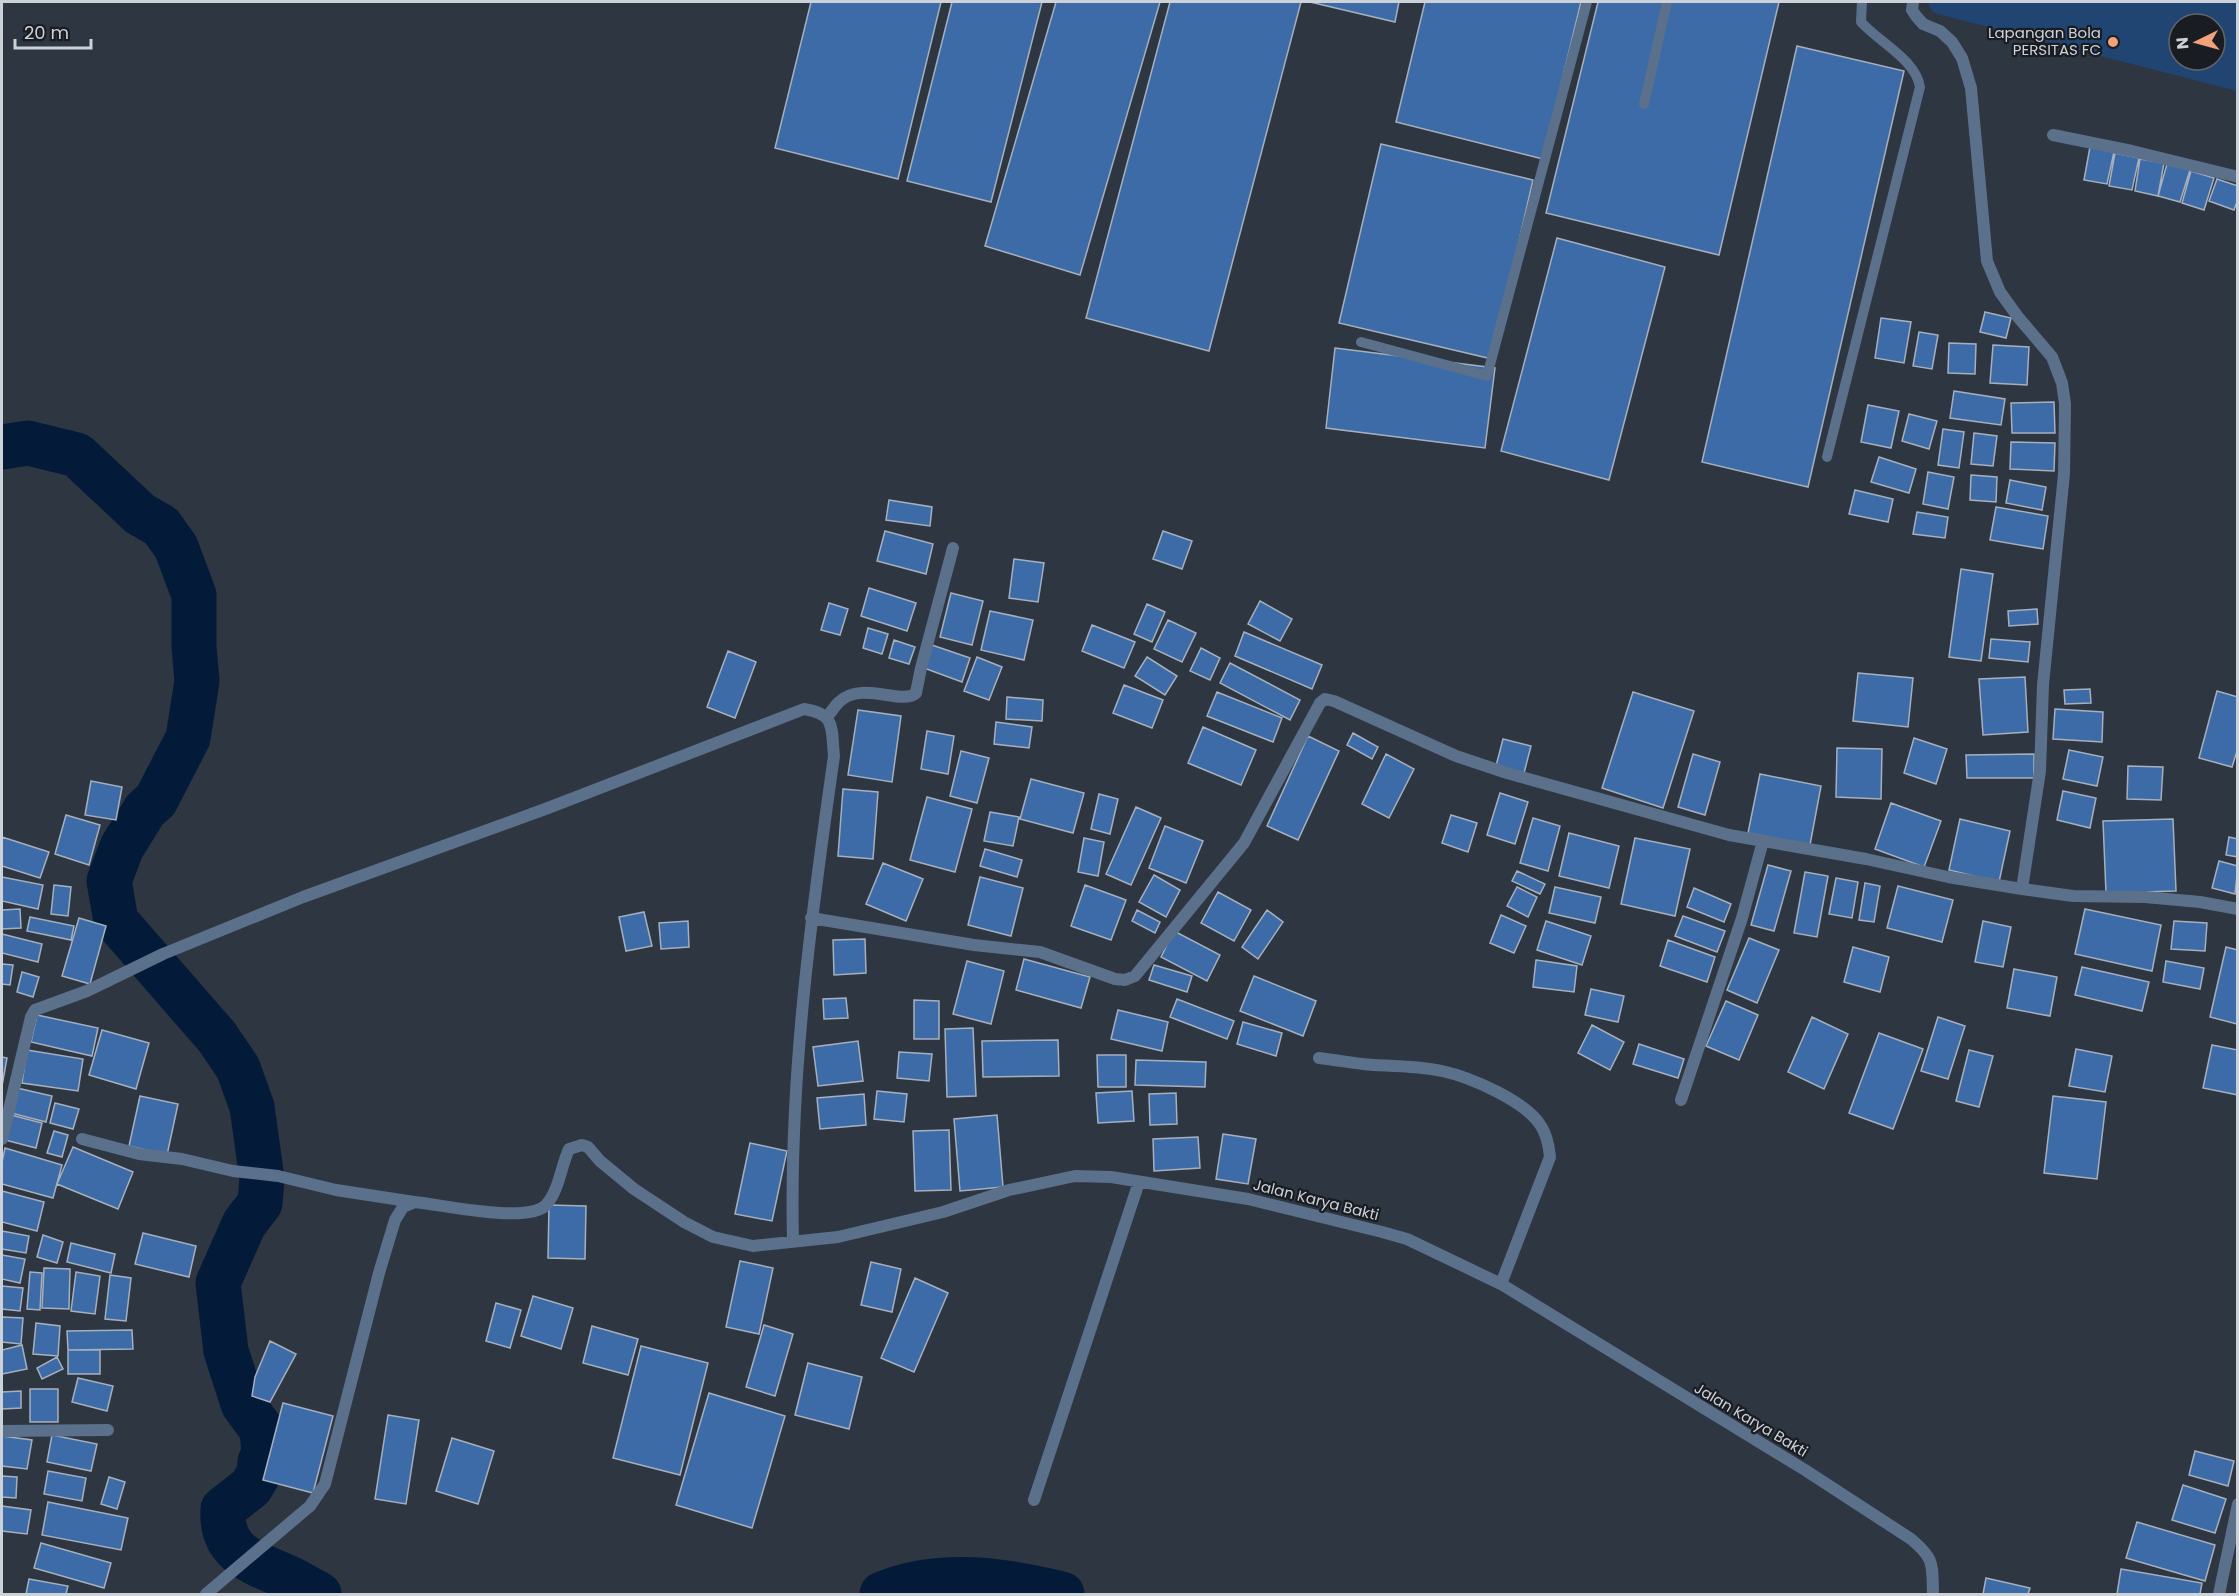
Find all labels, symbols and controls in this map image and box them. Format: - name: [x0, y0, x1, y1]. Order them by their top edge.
- scale bar: [15, 12, 92, 50]
- north arrow: [2167, 12, 2227, 72]
- text: 20 m: [24, 20, 69, 45]
- place label: Lapangan Bola PERSITAS FC: [1988, 22, 2101, 60]
- marker: Lapangan Bola PERSITAS FC: [2106, 35, 2120, 49]
- text: N: [2171, 36, 2195, 50]
- street label: Jalan Karya Bakti: [1251, 1174, 1381, 1225]
- street label: Jalan Karya Bakti: [1691, 1377, 1812, 1462]

